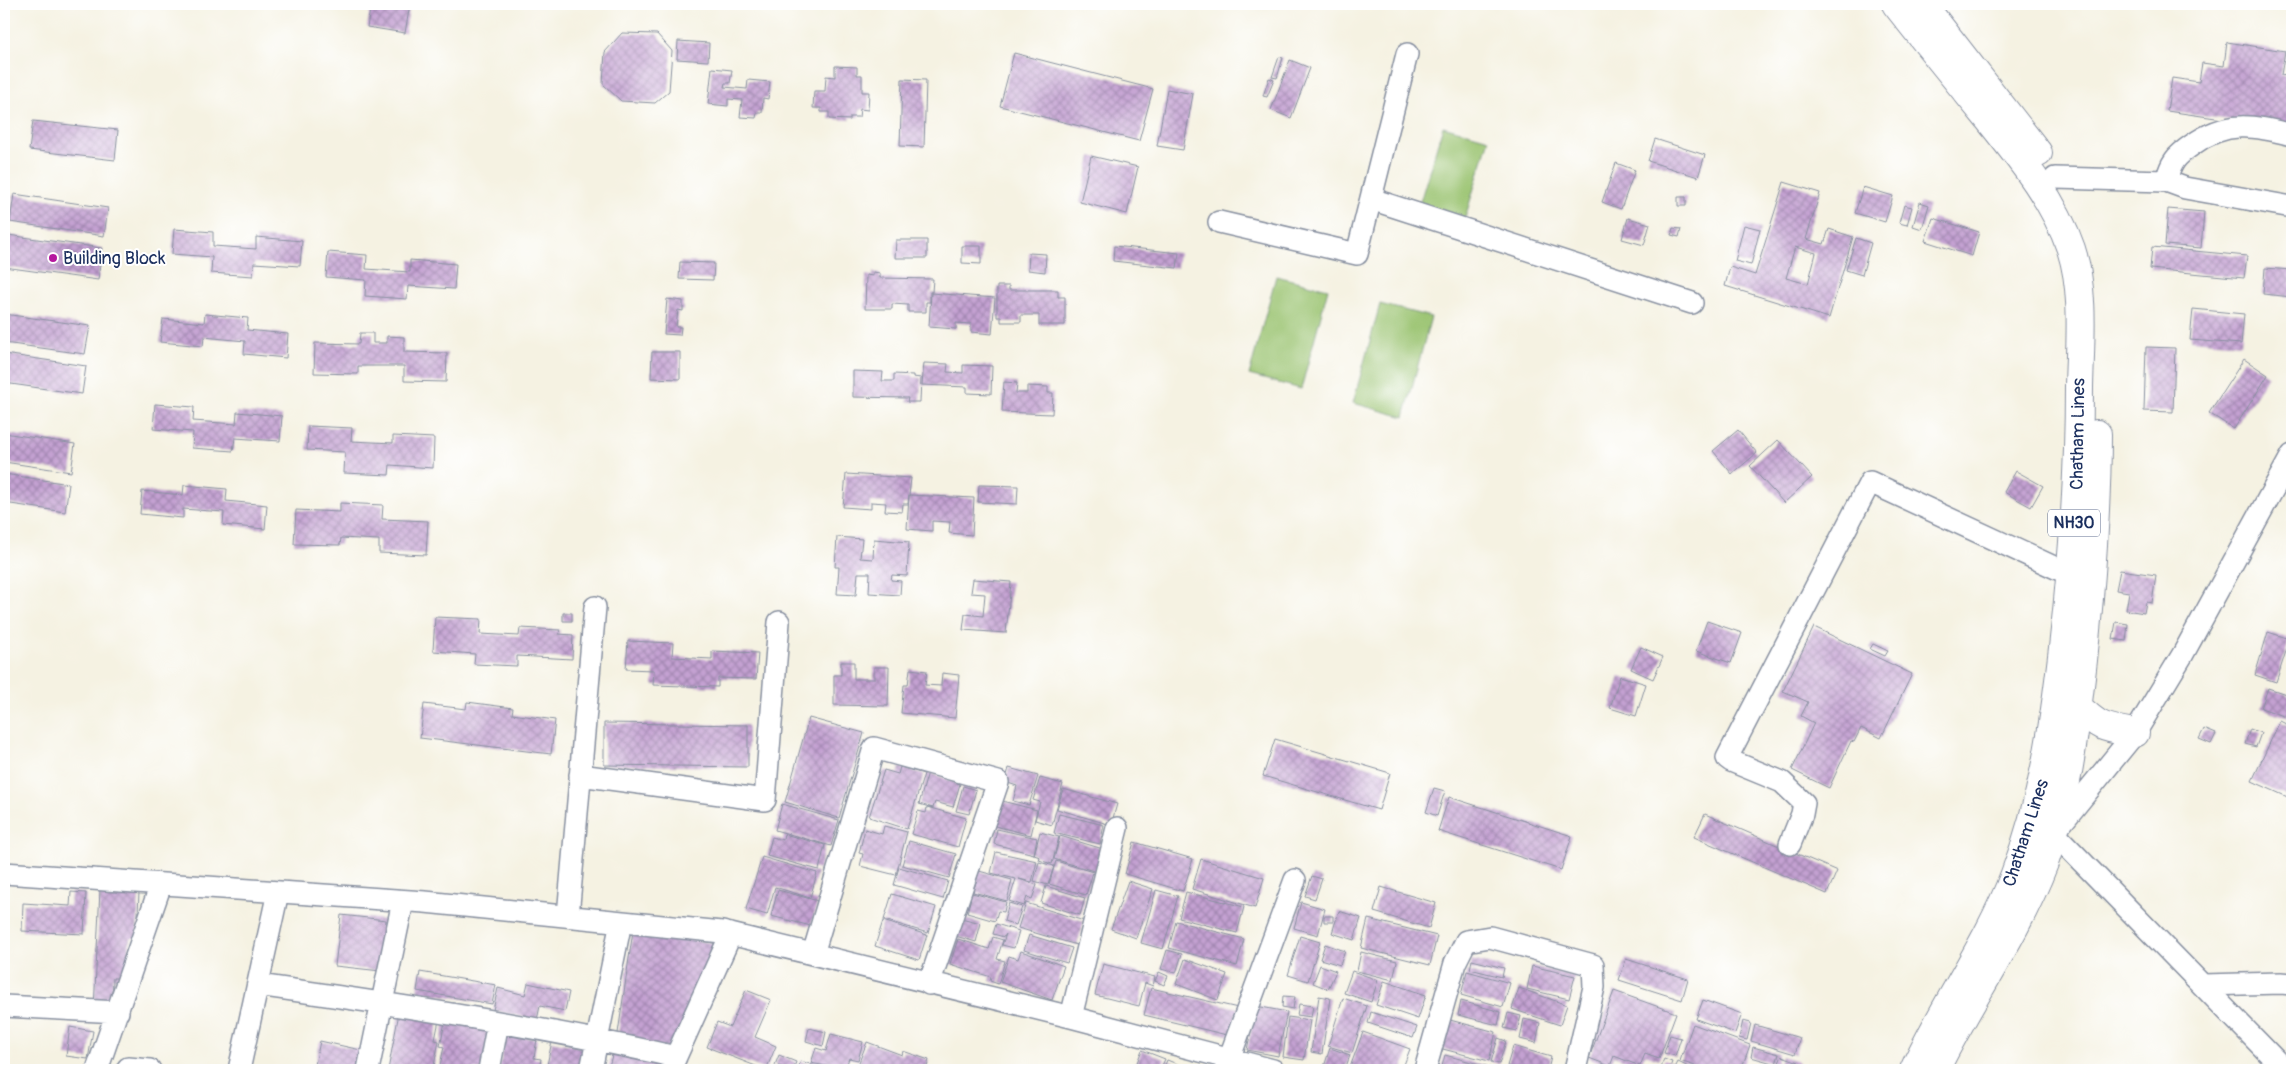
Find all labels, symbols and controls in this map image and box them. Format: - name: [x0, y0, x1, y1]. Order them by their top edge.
- place label: Building Block: [63, 247, 166, 270]
- marker: Building Block: [47, 252, 59, 264]
- street label: Chatham Lines: [2066, 378, 2090, 490]
- road number: NH30: [2048, 509, 2100, 536]
- street label: Chatham Lines: [1998, 776, 2054, 890]

